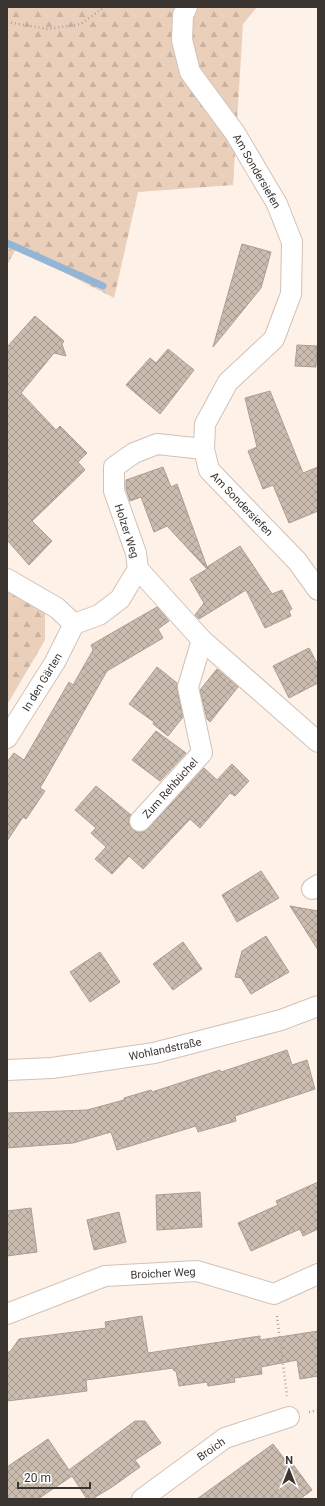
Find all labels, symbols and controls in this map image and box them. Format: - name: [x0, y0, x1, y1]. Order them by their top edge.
- street label: Am Sondersiefen: [230, 132, 283, 211]
- street label: Am Sondersiefen: [208, 470, 275, 539]
- street label: Holzer Weg: [112, 502, 141, 560]
- street label: In den Gärten: [20, 651, 65, 714]
- street label: Zum Rehbüchel: [140, 756, 201, 821]
- street label: Wohlandstraße: [128, 1035, 203, 1064]
- street label: Broicher Weg: [130, 1265, 196, 1282]
- street label: Broich: [195, 1435, 228, 1464]
- north arrow: [269, 1450, 309, 1490]
- text: N: [285, 1454, 293, 1467]
- scale bar: [18, 1464, 90, 1490]
- text: 20 m: [24, 1471, 51, 1485]

